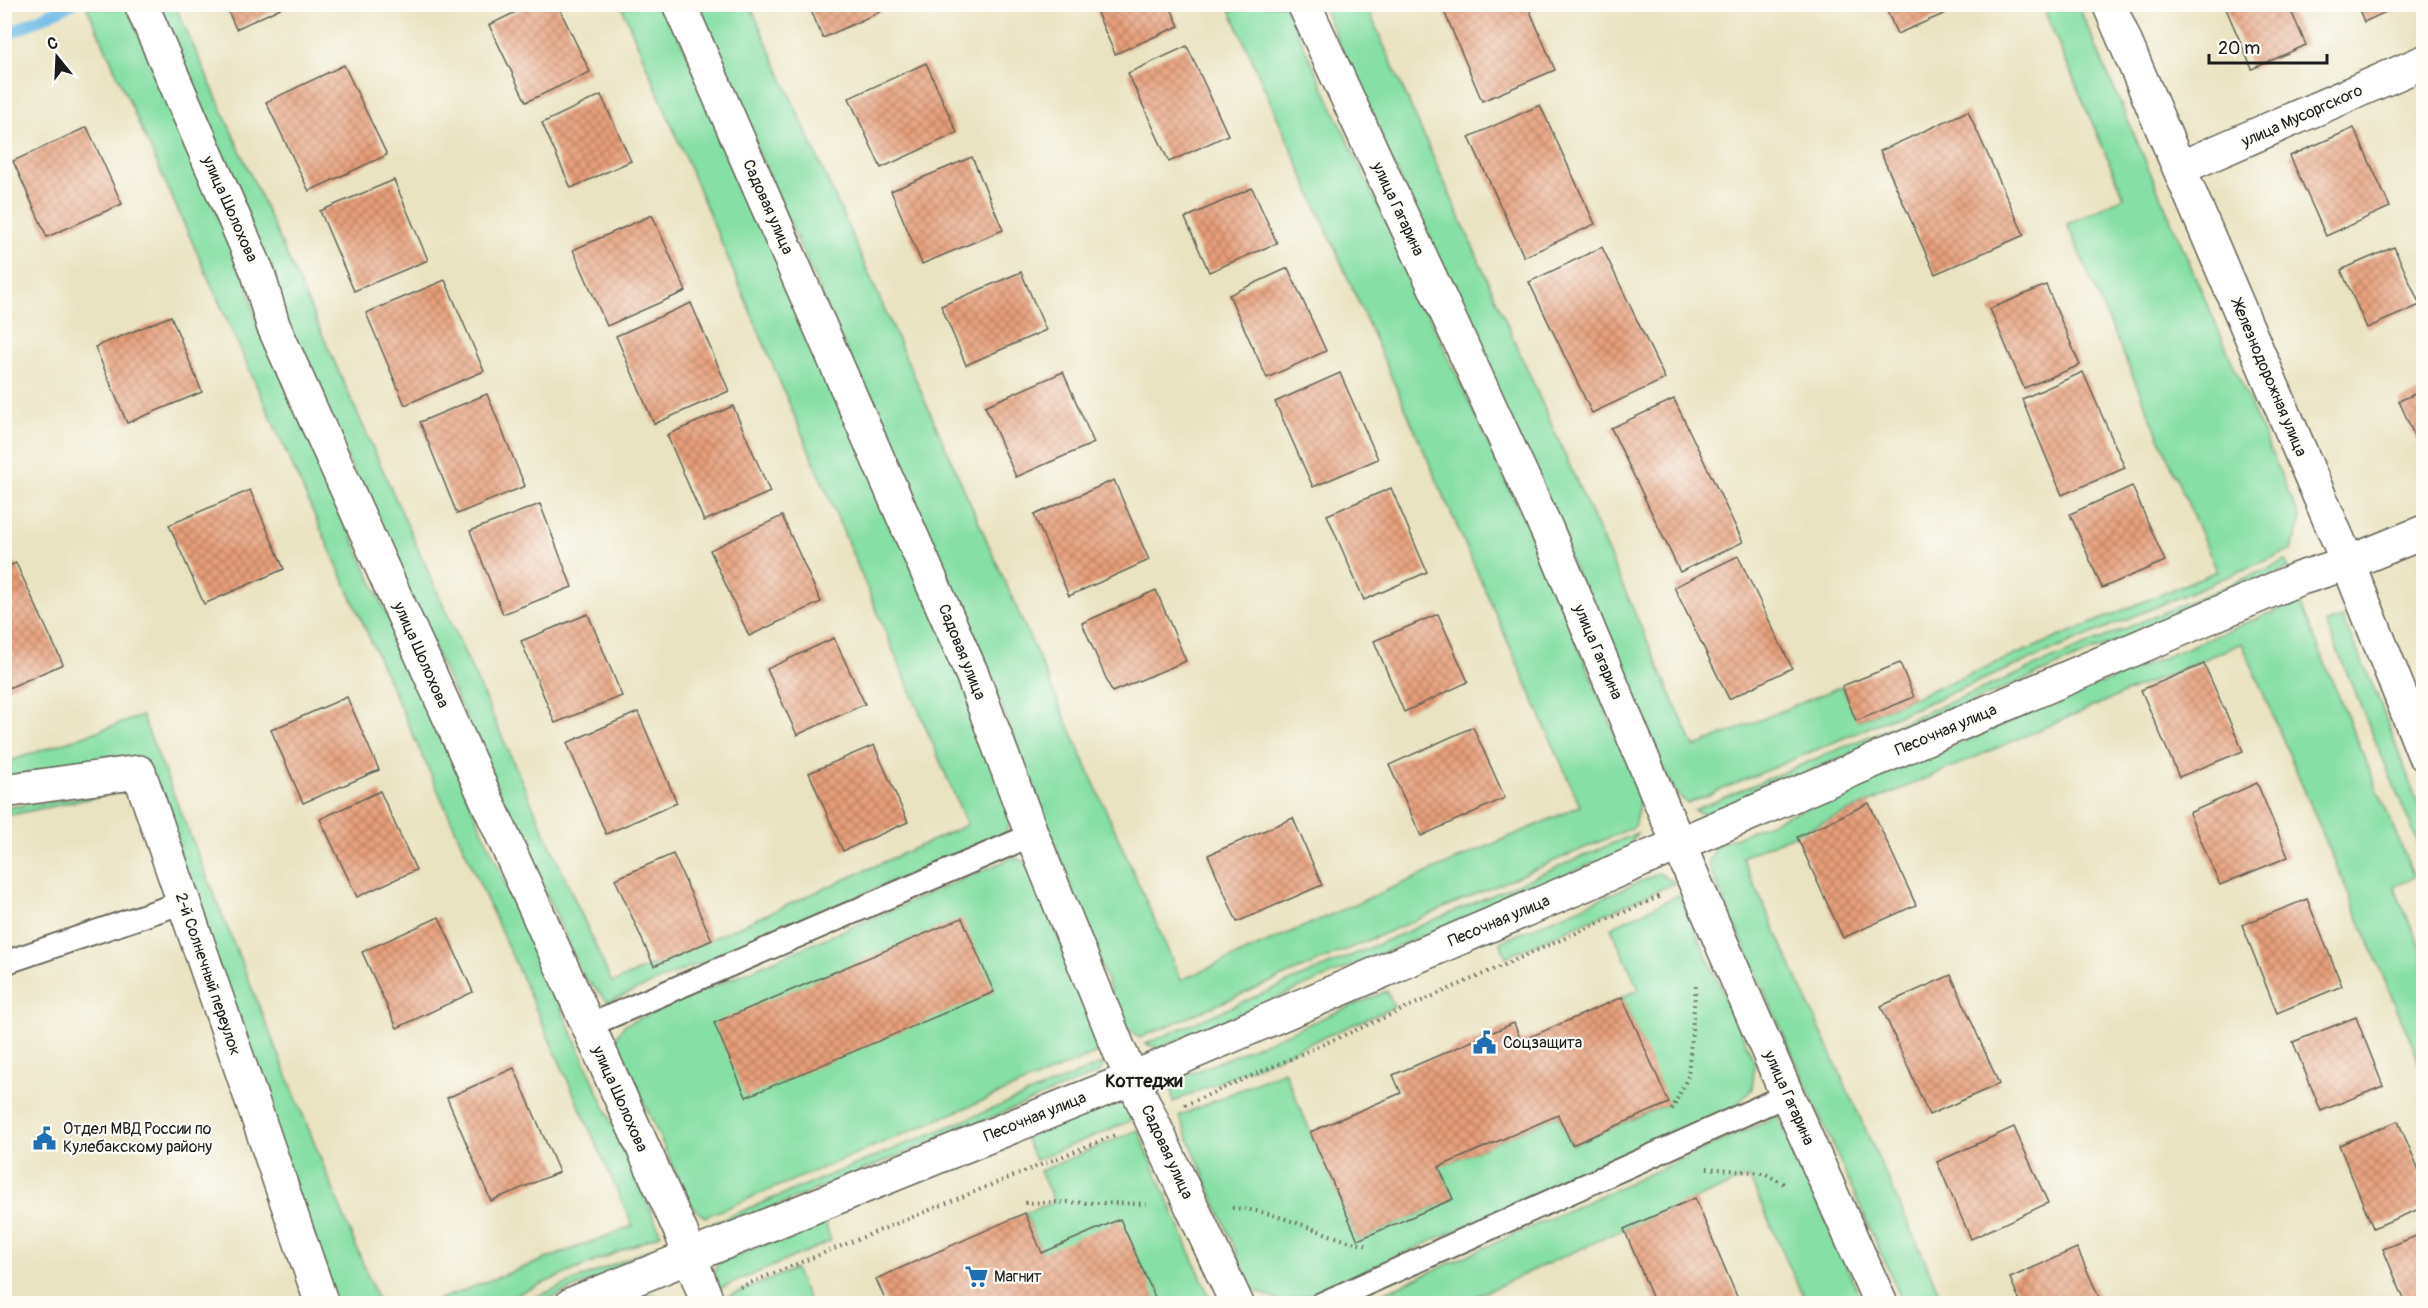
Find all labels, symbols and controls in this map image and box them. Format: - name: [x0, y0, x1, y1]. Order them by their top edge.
- north arrow: [27, 27, 87, 87]
- scale bar: [2209, 27, 2328, 65]
- text: С: [45, 33, 61, 55]
- text: 20 m: [2218, 37, 2260, 60]
- street label: улица Мусоргского: [2237, 80, 2366, 152]
- street label: улица Шолохова: [197, 152, 262, 265]
- street label: Садовая улица: [738, 156, 798, 258]
- street label: улица Гагарина: [1367, 158, 1428, 259]
- street label: Железнодорожная улица: [2226, 294, 2311, 460]
- street label: улица Шолохова: [388, 598, 453, 711]
- street label: улица Гагарина: [1569, 600, 1627, 703]
- street label: Садовая улица: [934, 601, 990, 703]
- street label: Песочная улица: [1892, 700, 2000, 760]
- street label: 2-й Солнечный переулок: [171, 890, 245, 1058]
- street label: Песочная улица: [1445, 891, 1553, 951]
- public building icon: Соцзащита: [1472, 1030, 1498, 1056]
- place label: Соцзащита: [1503, 1033, 1582, 1053]
- street label: улица Шолохова: [587, 1042, 652, 1155]
- street label: улица Гагарина: [1759, 1047, 1819, 1148]
- district label: Коттеджи: [1105, 1070, 1183, 1093]
- street label: Песочная улица: [981, 1087, 1089, 1147]
- street label: Садовая улица: [1136, 1102, 1198, 1202]
- place label: Отдел МВД России по Кулебакскому району: [63, 1119, 212, 1157]
- public building icon: Отдел МВД России по Кулебакскому району: [32, 1125, 58, 1151]
- supermarket icon: Магнит: [963, 1264, 989, 1290]
- place label: Магнит: [994, 1267, 1042, 1287]

